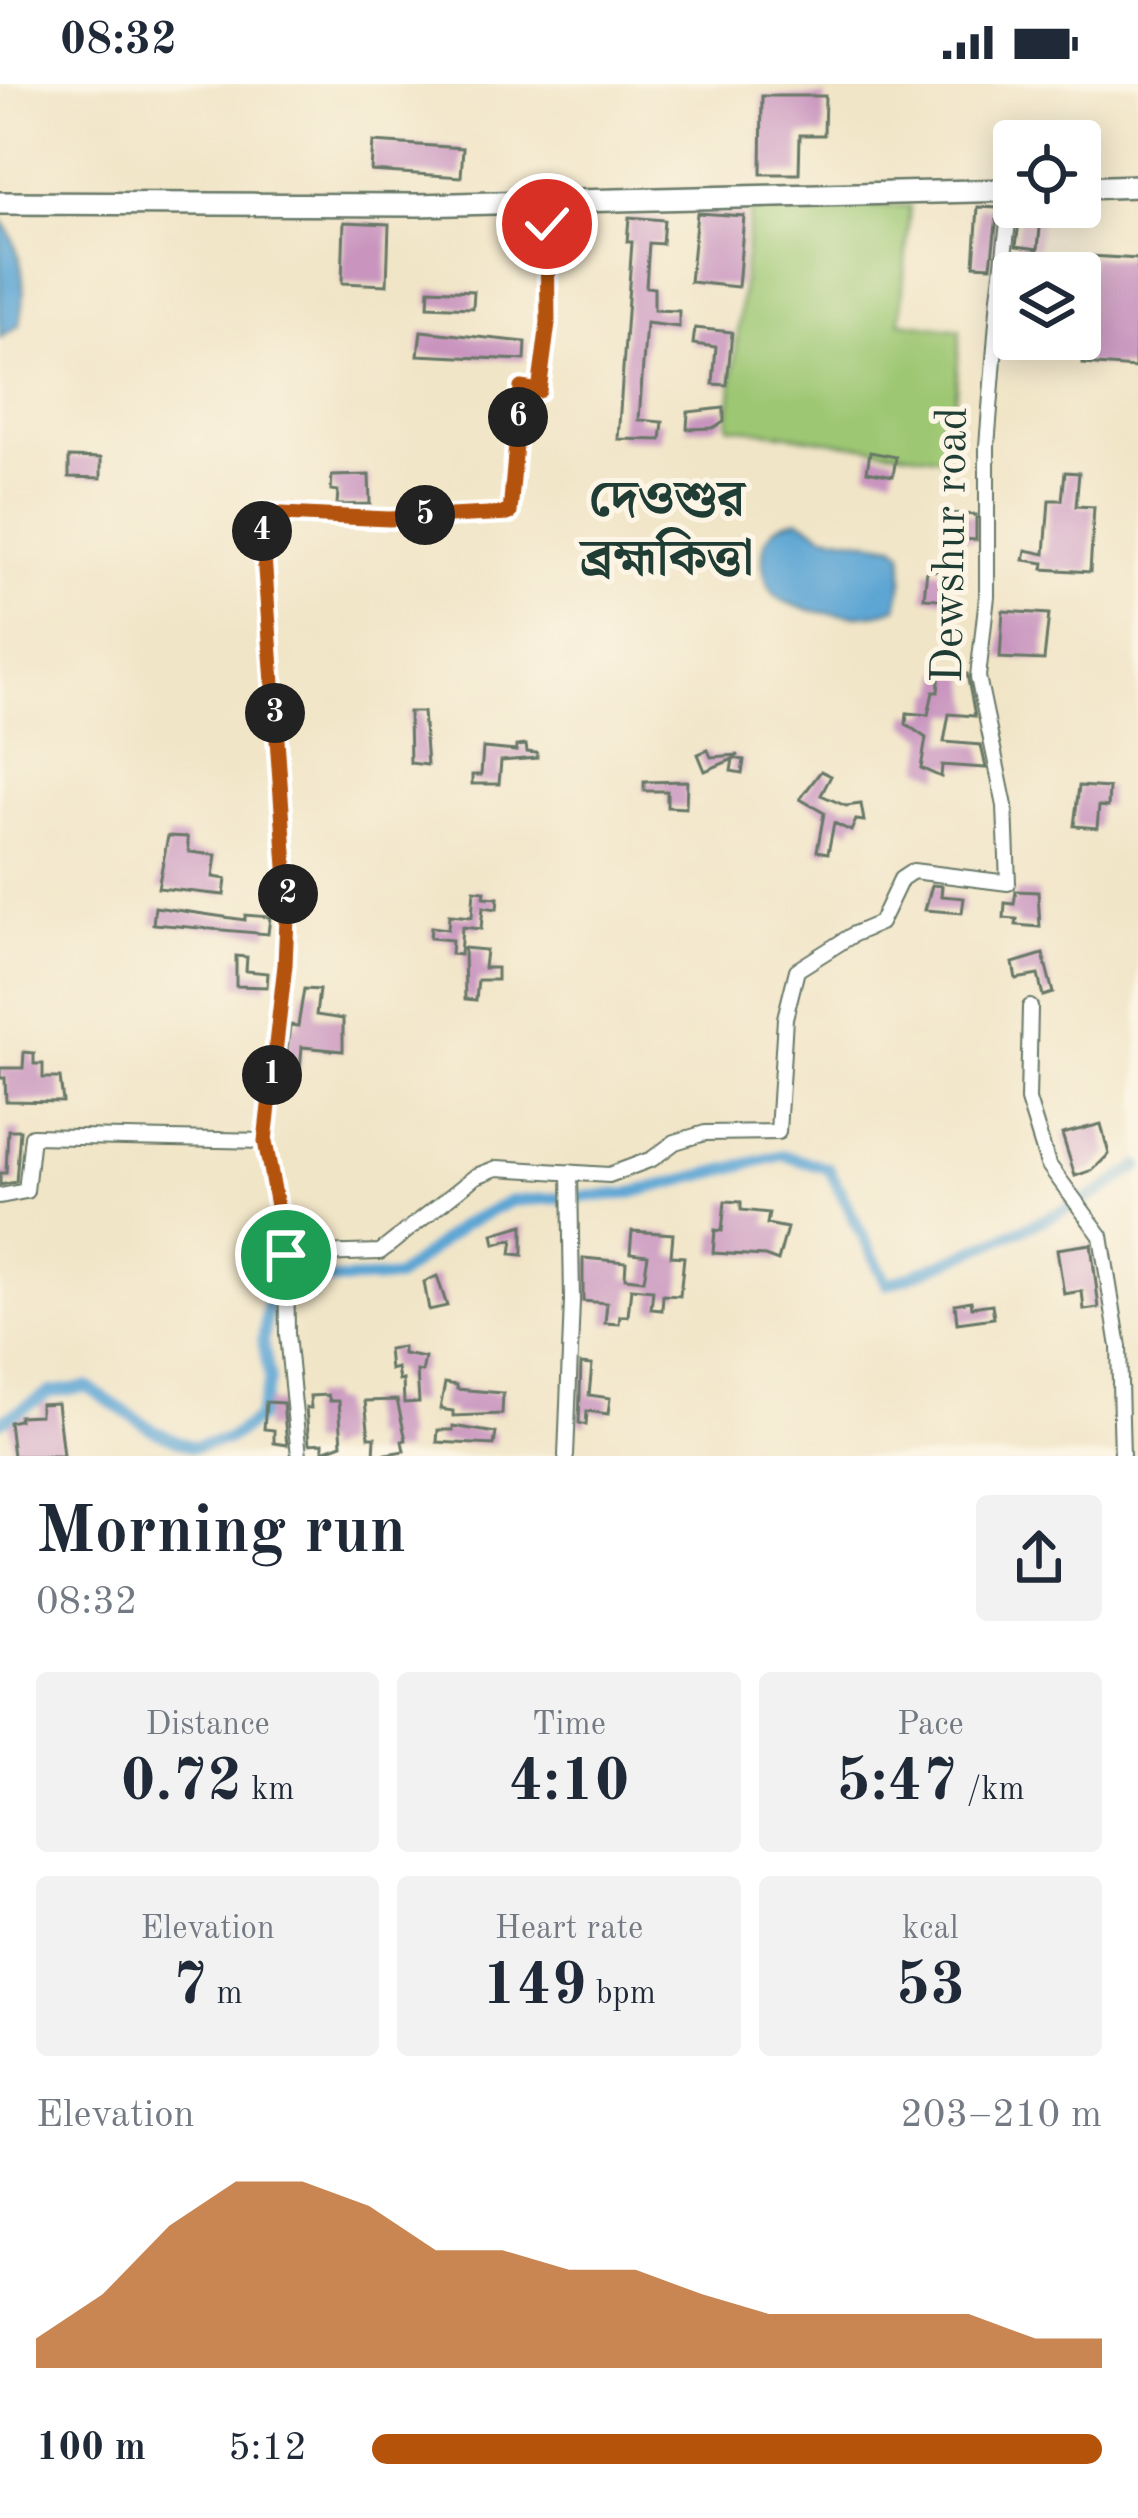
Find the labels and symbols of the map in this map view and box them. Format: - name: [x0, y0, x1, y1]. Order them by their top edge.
- pin: [496, 173, 598, 275]
- pin: 6: [488, 387, 548, 447]
- street label: Dewshur road: [927, 406, 977, 684]
- district label: দেওশুর ব্রহ্মকিত্তা: [578, 476, 754, 586]
- pin: 5: [395, 485, 455, 545]
- pin: 4: [232, 501, 292, 561]
- pin: 3: [245, 683, 305, 743]
- pin: 2: [258, 864, 318, 924]
- pin: 1: [242, 1045, 302, 1105]
- pin: [235, 1204, 337, 1306]

